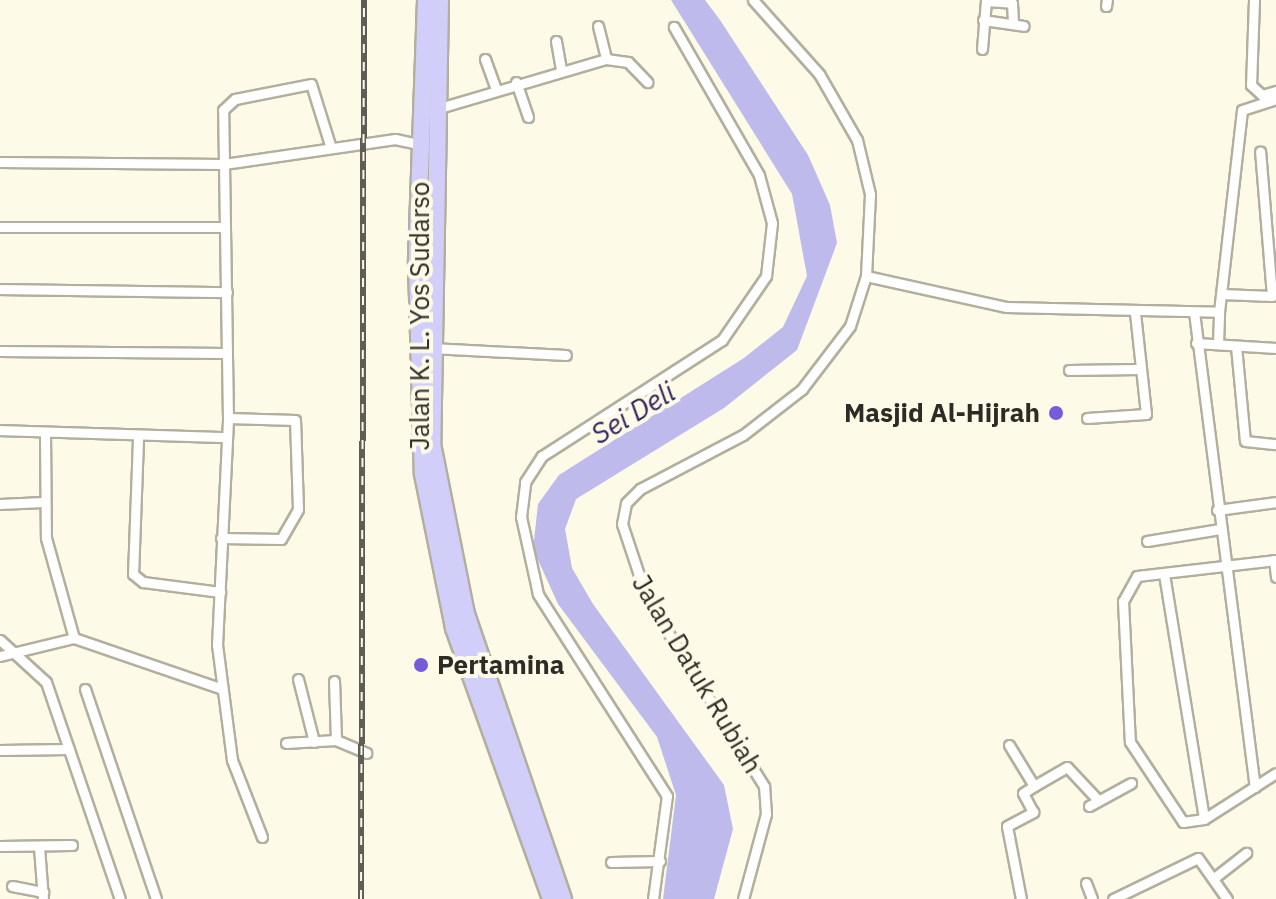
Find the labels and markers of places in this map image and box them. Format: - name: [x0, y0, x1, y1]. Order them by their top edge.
- place label: Masjid Al-Hijrah: [844, 397, 1040, 429]
- marker: Masjid Al-Hijrah: [1047, 404, 1065, 422]
- place label: Pertamina: [437, 649, 564, 681]
- marker: Pertamina: [412, 656, 430, 674]

